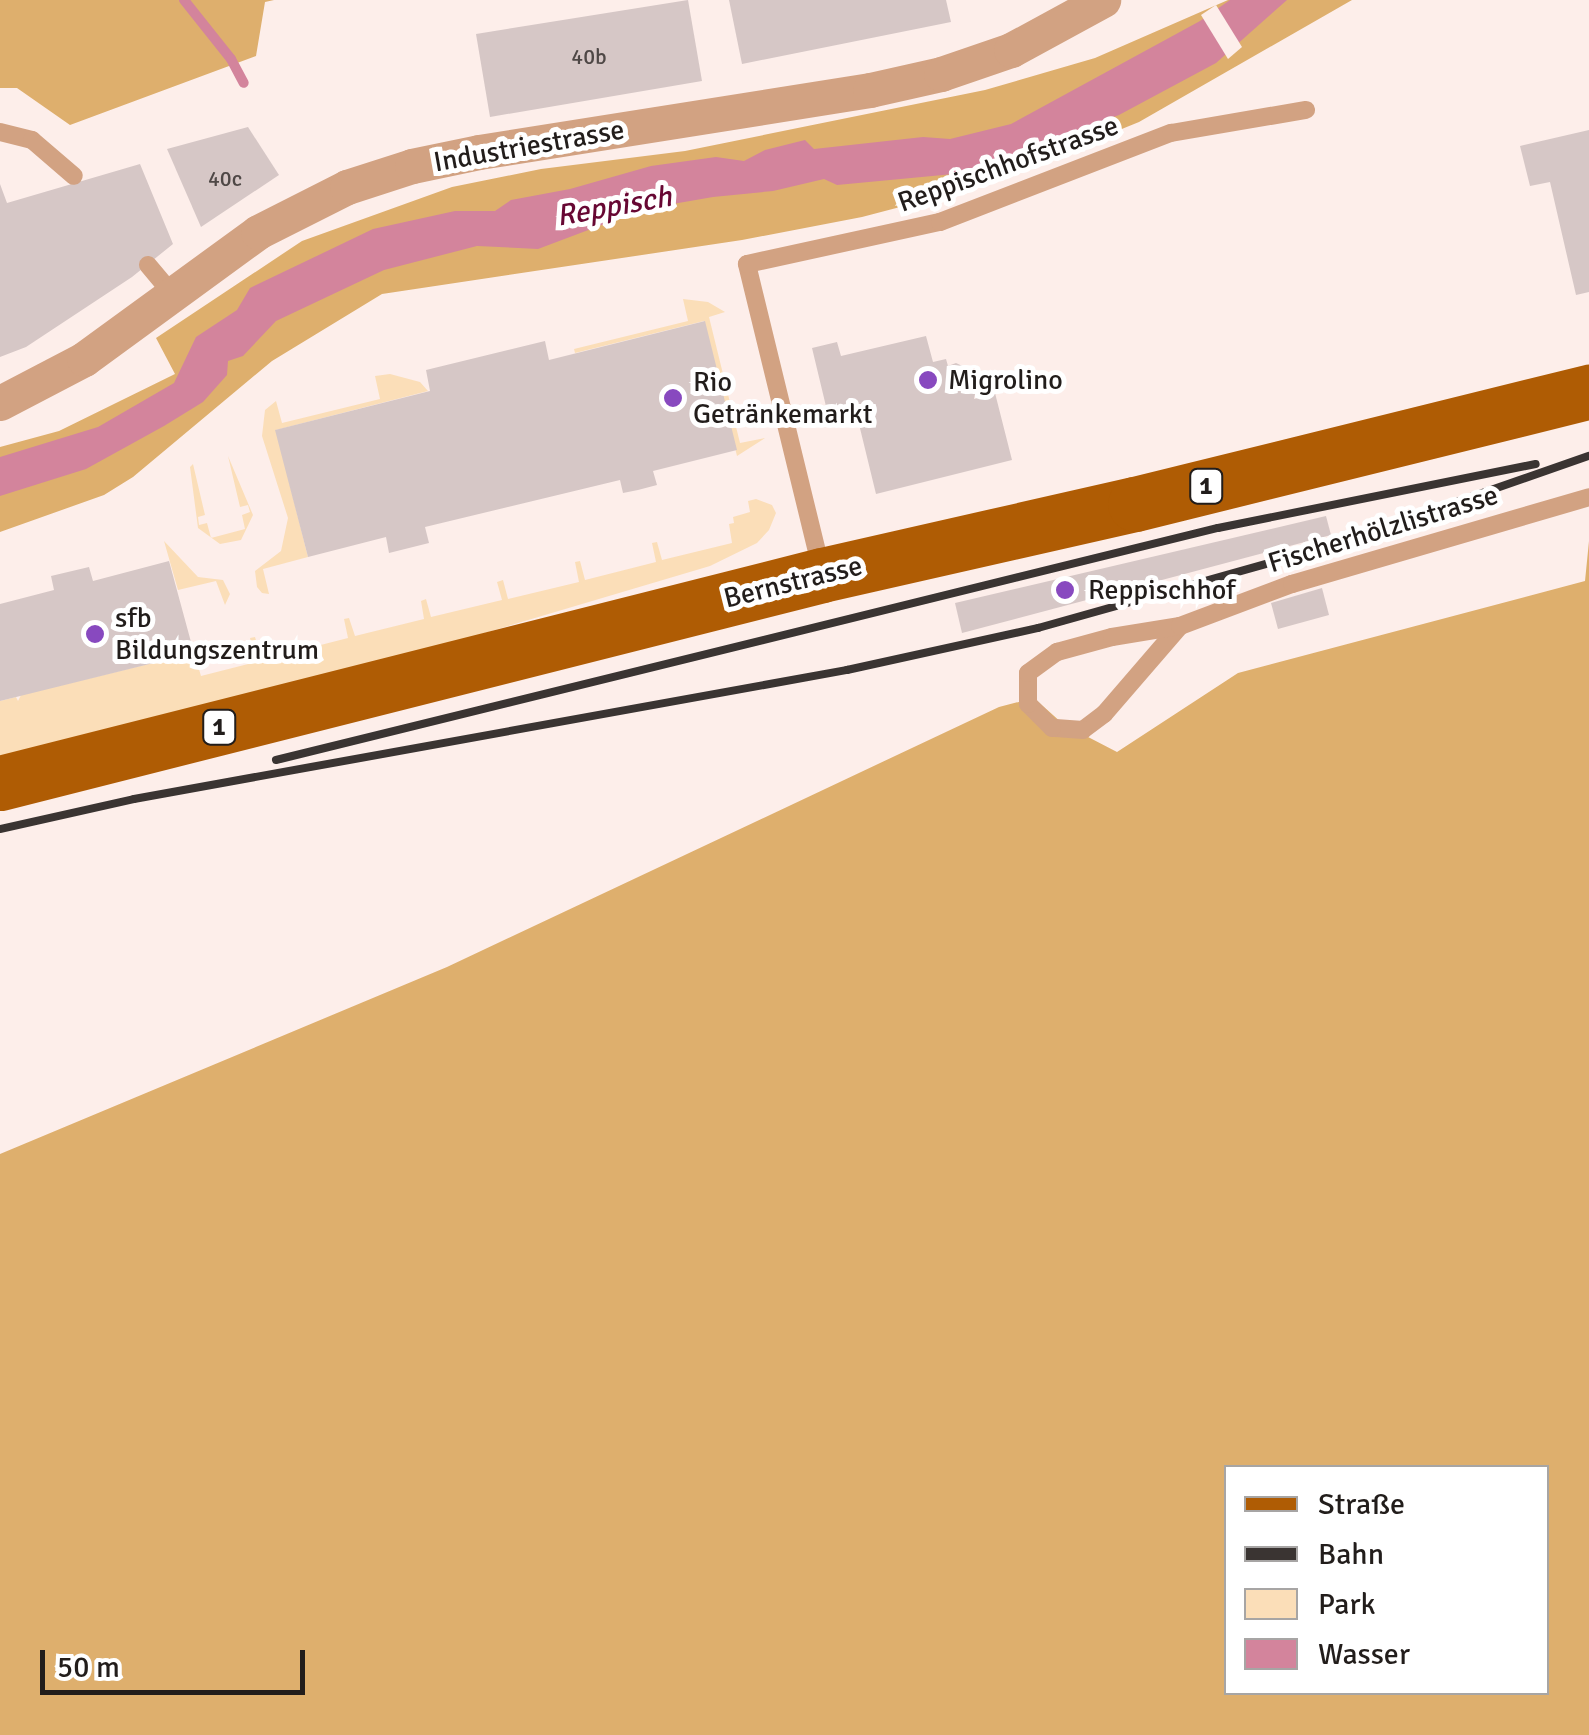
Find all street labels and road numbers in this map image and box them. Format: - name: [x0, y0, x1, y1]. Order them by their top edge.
- street label: Reppischhofstrasse: [893, 108, 1123, 220]
- street label: Industriestrasse: [431, 113, 627, 179]
- road number: 1: [1188, 466, 1224, 506]
- street label: Fischerhölzlistrasse: [1264, 478, 1502, 580]
- street label: Bernstrasse: [720, 549, 866, 615]
- road number: 1: [202, 707, 236, 747]

